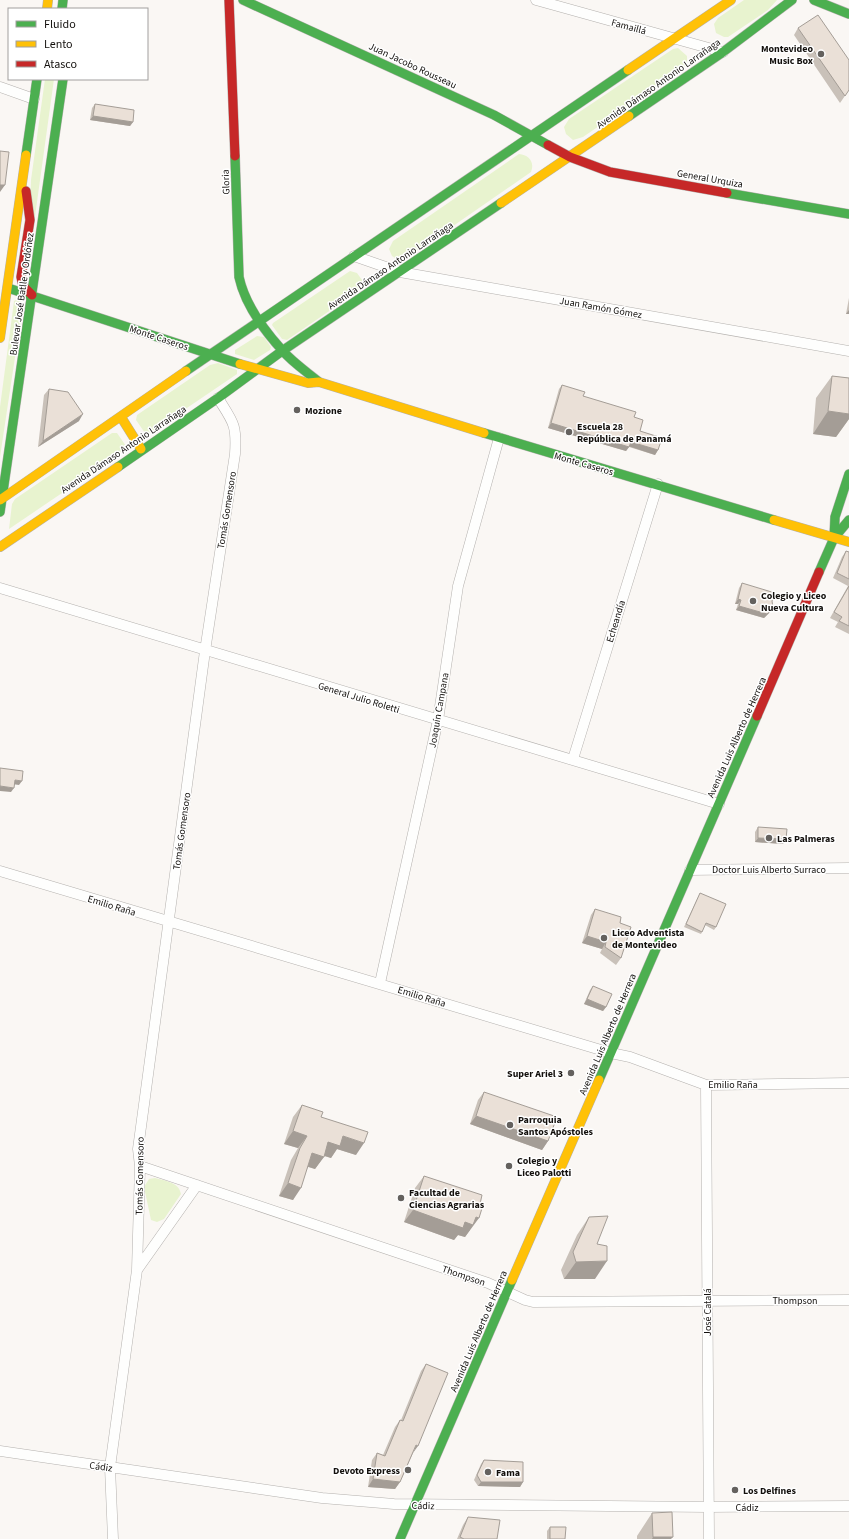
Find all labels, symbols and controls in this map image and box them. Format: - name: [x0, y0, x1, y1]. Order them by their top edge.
- legend: [8, 8, 148, 80]
- text: Fluido: [44, 16, 76, 33]
- street label: Famaillá: [610, 16, 648, 38]
- street label: Avenida Dámaso Antonio Larrañaga: [594, 35, 723, 132]
- text: Lento: [44, 36, 73, 53]
- street label: Juan Jacobo Rousseau: [366, 39, 459, 92]
- place label: Montevideo Music Box: [761, 42, 813, 68]
- marker: Montevideo Music Box: [816, 49, 826, 59]
- text: Atasco: [44, 56, 77, 73]
- street label: General Urquiza: [676, 166, 744, 192]
- street label: Gloria: [219, 169, 233, 195]
- street label: Avenida Dámaso Antonio Larrañaga: [325, 218, 456, 313]
- street label: Bulevar José Batlle y Ordóñez: [6, 232, 38, 356]
- street label: Juan Ramón Gómez: [558, 294, 643, 322]
- street label: Monte Caseros: [127, 322, 190, 354]
- street label: Avenida Dámaso Antonio Larrañaga: [58, 402, 189, 497]
- place label: Mozione: [305, 404, 342, 418]
- marker: Mozione: [292, 405, 302, 415]
- place label: Escuela 28 República de Panamá: [577, 420, 671, 446]
- marker: Escuela 28 República de Panamá: [564, 427, 574, 437]
- street label: Monte Caseros: [552, 449, 615, 479]
- street label: Tomás Gomensoro: [214, 470, 240, 550]
- place label: Colegio y Liceo Nueva Cultura: [761, 589, 827, 615]
- marker: Colegio y Liceo Nueva Cultura: [748, 596, 758, 606]
- street label: Echeandía: [603, 598, 629, 644]
- street label: Joaquín Campana: [425, 672, 452, 749]
- street label: Avenida Luis Alberto de Herrera: [704, 675, 770, 800]
- street label: General Julio Roletti: [316, 679, 401, 717]
- street label: Tomás Gomensoro: [170, 791, 194, 871]
- place label: Las Palmeras: [777, 832, 835, 846]
- marker: Las Palmeras: [764, 833, 774, 843]
- street label: Doctor Luis Alberto Surraco: [712, 863, 826, 877]
- street label: Emilio Raña: [86, 892, 137, 920]
- place label: Liceo Adventista de Montevideo: [612, 926, 684, 952]
- marker: Liceo Adventista de Montevideo: [599, 933, 609, 943]
- street label: Avenida Luis Alberto de Herrera: [576, 971, 640, 1097]
- street label: Emilio Raña: [396, 983, 447, 1011]
- place label: Super Ariel 3: [507, 1067, 563, 1081]
- marker: Super Ariel 3: [566, 1068, 576, 1078]
- street label: Emilio Raña: [708, 1078, 758, 1092]
- place label: Parroquia Santos Apóstoles: [518, 1113, 594, 1139]
- marker: Parroquia Santos Apóstoles: [505, 1120, 515, 1130]
- street label: Tomás Gomensoro: [132, 1137, 148, 1215]
- place label: Colegio y Liceo Palotti: [517, 1154, 572, 1180]
- marker: Colegio y Liceo Palotti: [504, 1161, 514, 1171]
- place label: Facultad de Ciencias Agrarias: [409, 1186, 485, 1212]
- marker: Facultad de Ciencias Agrarias: [396, 1193, 406, 1203]
- street label: Thompson: [440, 1262, 487, 1290]
- street label: Avenida Luis Alberto de Herrera: [447, 1268, 511, 1394]
- street label: José Catalá: [701, 1288, 715, 1336]
- street label: Thompson: [772, 1294, 818, 1308]
- street label: Cádiz: [88, 1458, 113, 1476]
- place label: Devoto Express: [333, 1464, 401, 1478]
- marker: Devoto Express: [403, 1465, 413, 1475]
- place label: Fama: [496, 1466, 520, 1480]
- marker: Fama: [483, 1467, 493, 1477]
- place label: Los Delfines: [743, 1484, 796, 1498]
- marker: Los Delfines: [730, 1485, 740, 1495]
- street label: Cádiz: [411, 1499, 435, 1513]
- street label: Cádiz: [735, 1501, 759, 1515]

